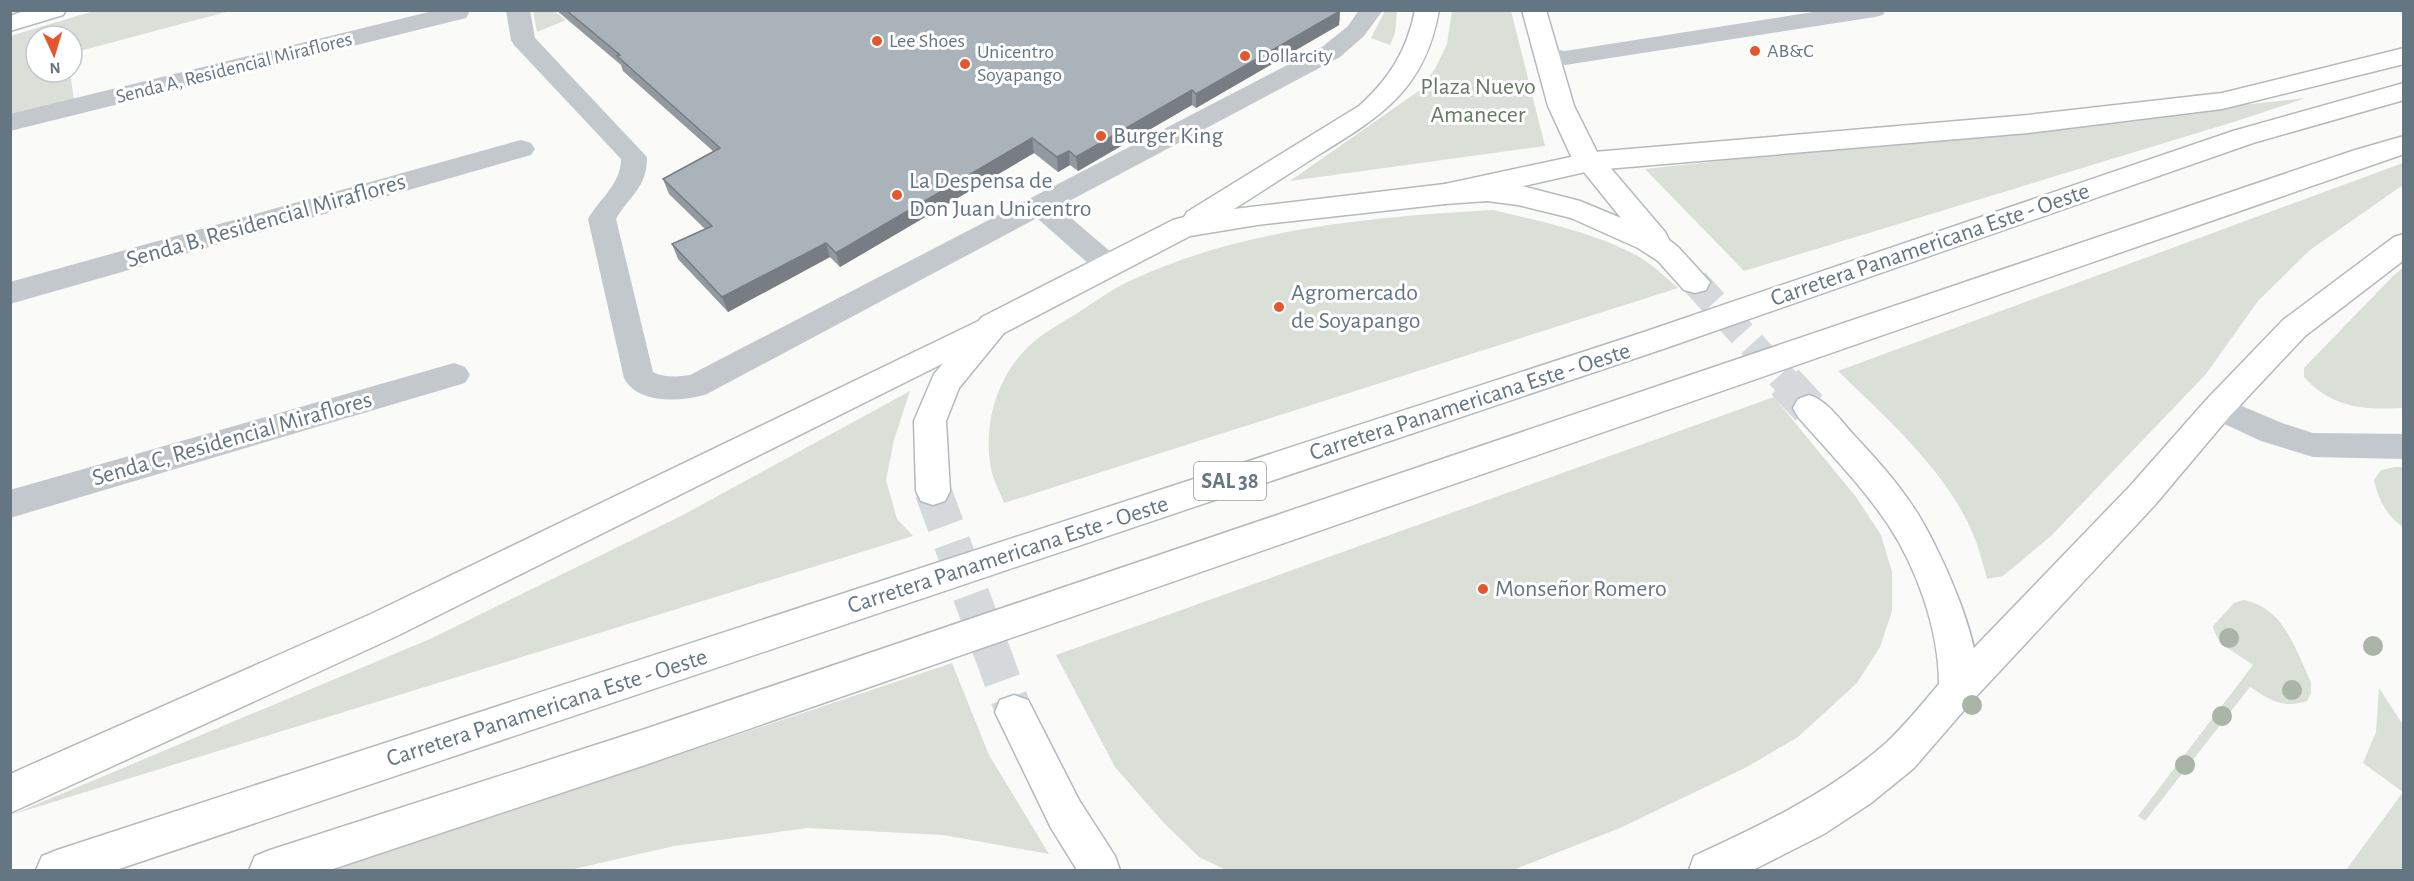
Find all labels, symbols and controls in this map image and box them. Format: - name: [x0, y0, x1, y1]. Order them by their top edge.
- north arrow: [24, 24, 84, 84]
- street label: Senda A, Residencial Miraflores: [114, 29, 354, 107]
- place label: Lee Shoes: [889, 31, 965, 51]
- marker: Lee Shoes: [870, 34, 884, 48]
- place label: AB&C: [1767, 41, 1814, 61]
- place label: Unicentro Soyapango: [977, 42, 1062, 85]
- marker: AB&C: [1748, 44, 1762, 58]
- place label: Dollarcity: [1257, 46, 1333, 66]
- marker: Dollarcity: [1238, 49, 1252, 63]
- marker: Unicentro Soyapango: [958, 57, 972, 71]
- text: N: [49, 60, 61, 76]
- park label: Plaza Nuevo Amanecer: [1420, 75, 1536, 127]
- place label: Burger King: [1113, 124, 1223, 148]
- marker: Burger King: [1094, 129, 1108, 143]
- place label: La Despensa de Don Juan Unicentro: [909, 169, 1092, 221]
- street label: Senda B, Residencial Miraflores: [124, 170, 408, 272]
- street label: Carretera Panamericana Este - Oeste: [1767, 179, 2093, 311]
- marker: La Despensa de Don Juan Unicentro: [890, 188, 904, 202]
- place label: Agromercado de Soyapango: [1291, 281, 1421, 333]
- marker: Agromercado de Soyapango: [1272, 300, 1286, 314]
- street label: Carretera Panamericana Este - Oeste: [1307, 339, 1633, 465]
- street label: Senda C, Residencial Miraflores: [89, 388, 375, 490]
- road number: SAL 38: [1194, 462, 1266, 500]
- street label: Carretera Panamericana Este - Oeste: [845, 492, 1171, 618]
- place label: Monseñor Romero: [1495, 577, 1667, 601]
- marker: Monseñor Romero: [1476, 582, 1490, 596]
- street label: Carretera Panamericana Este - Oeste: [384, 645, 710, 771]

